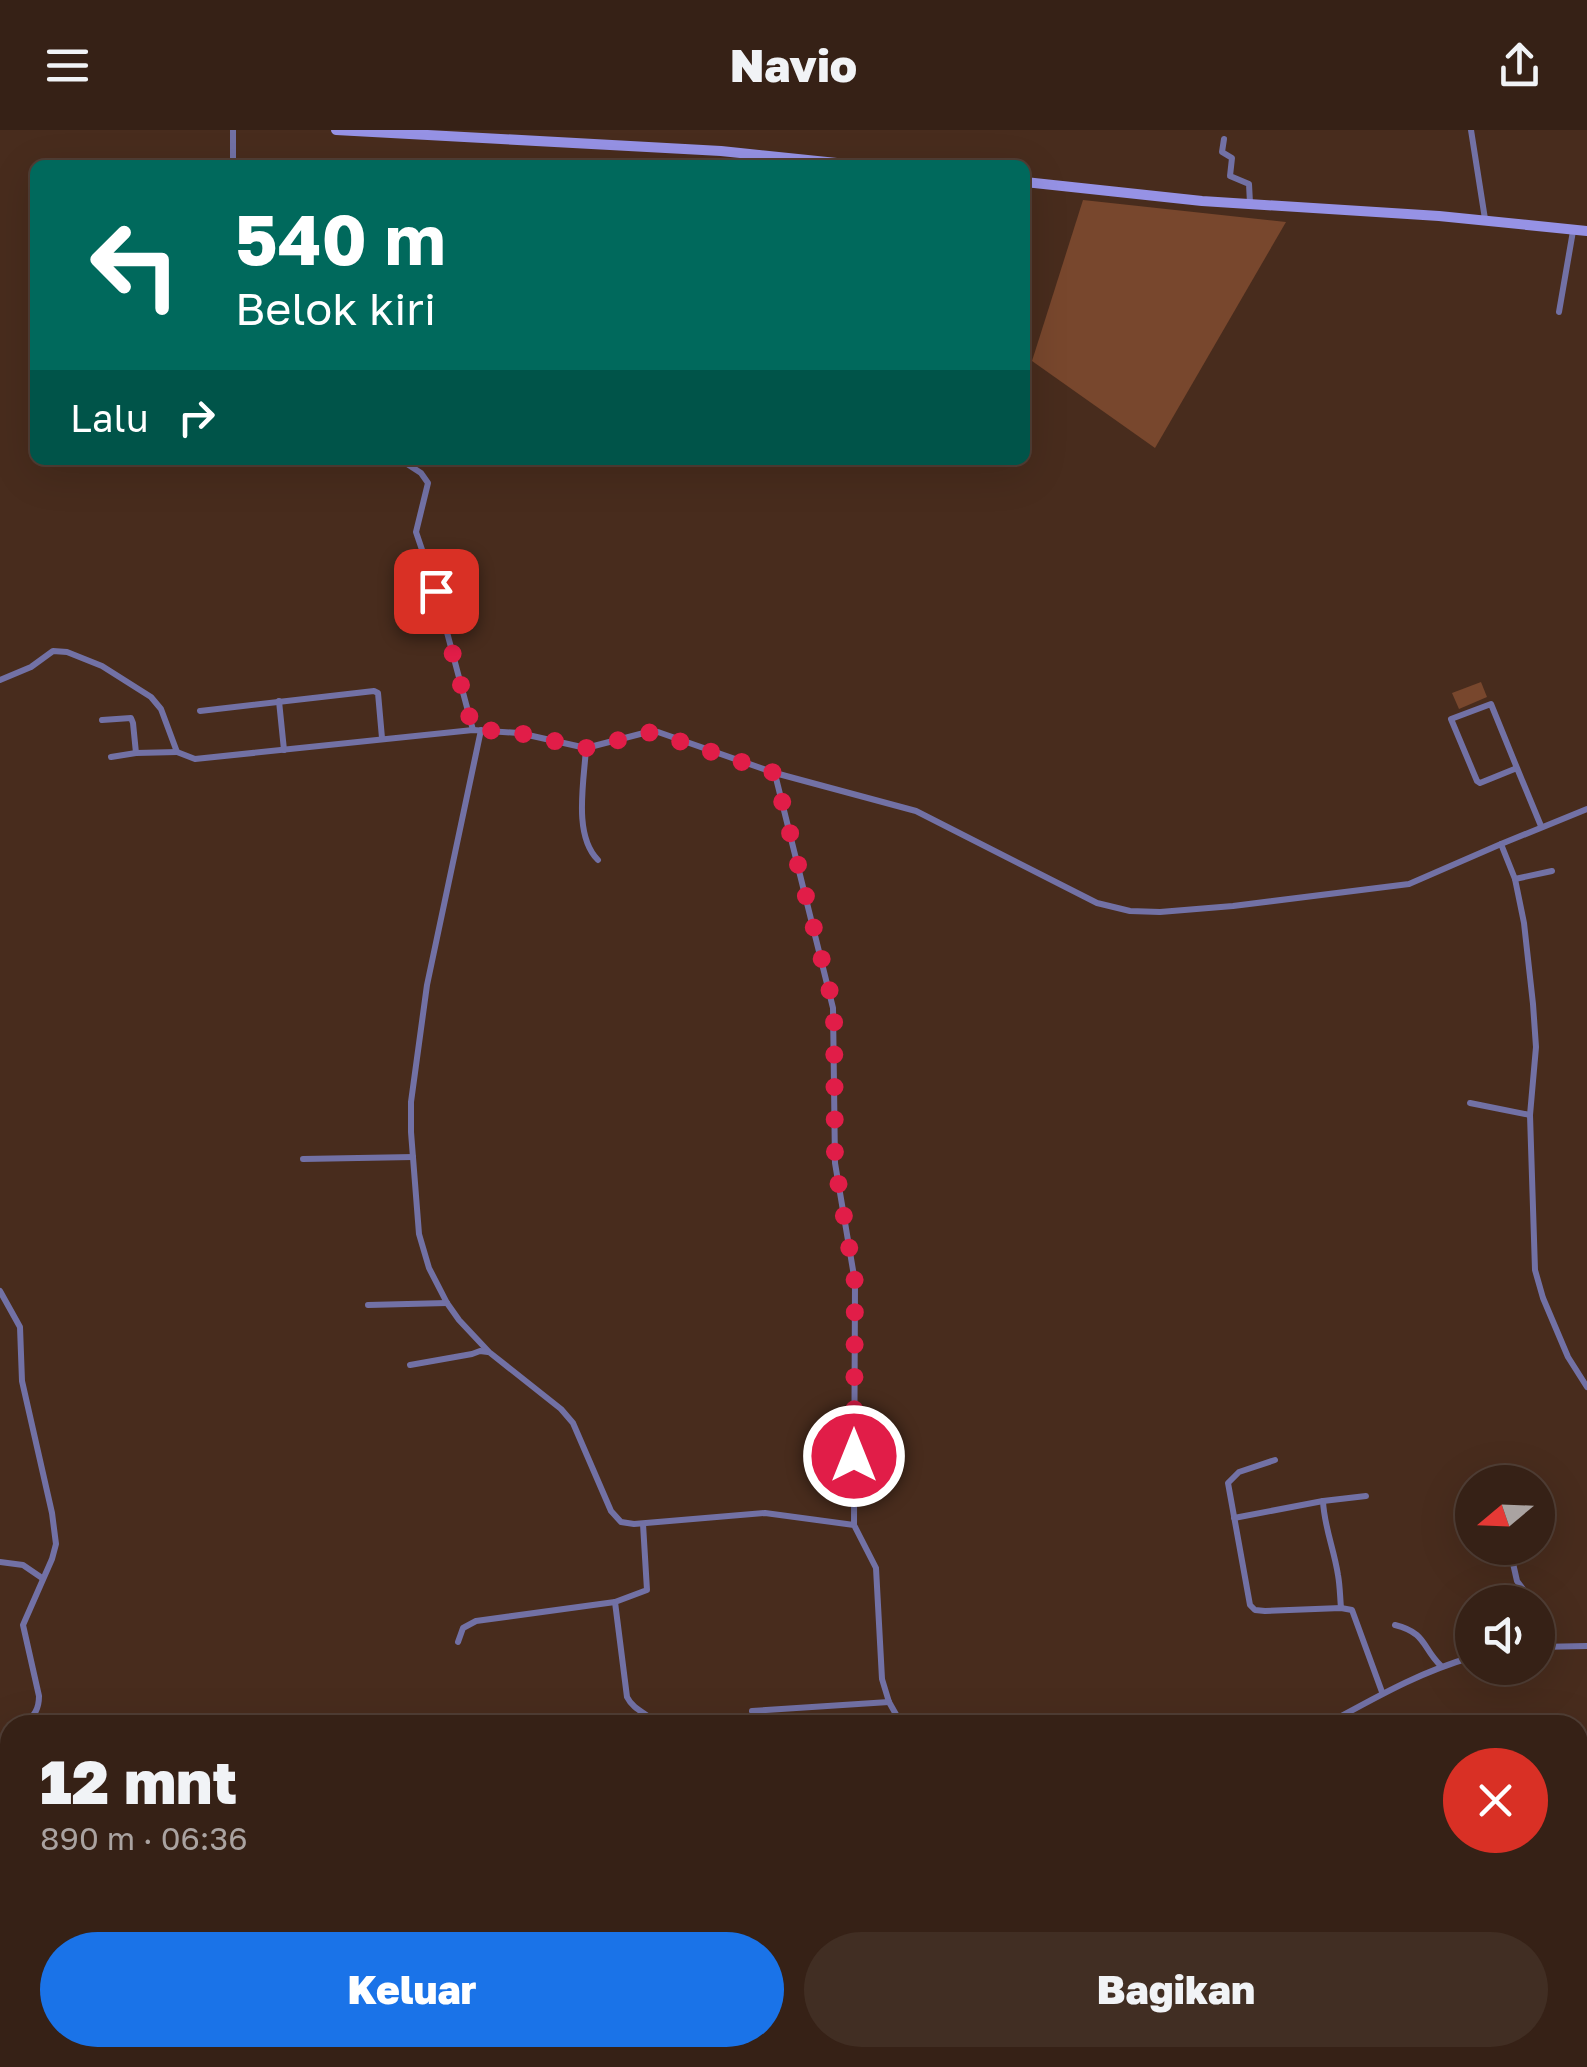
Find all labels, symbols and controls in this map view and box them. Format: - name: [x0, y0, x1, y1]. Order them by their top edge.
- icon: menu: [40, 38, 95, 93]
- text: Navio: [730, 38, 857, 92]
- icon: share: [1492, 38, 1547, 93]
- text: 540 m: [235, 196, 446, 280]
- icon: left: [70, 200, 200, 330]
- text: Belok kiri: [235, 281, 436, 335]
- icon: right: [169, 390, 224, 445]
- text: Lalu: [70, 395, 149, 440]
- pin: [394, 549, 479, 634]
- icon: arrive: [409, 564, 464, 619]
- position arrow: [802, 1404, 906, 1508]
- north arrow: [1455, 1465, 1555, 1565]
- map controls: [1455, 1465, 1555, 1685]
- button: sound: [1455, 1585, 1555, 1685]
- text: 12 mnt: [40, 1745, 237, 1817]
- button: close: [1443, 1748, 1548, 1853]
- text: 890 m · 06:36: [40, 1819, 248, 1857]
- button: Keluar: [40, 1932, 784, 2047]
- button: Bagikan: [804, 1932, 1548, 2047]

